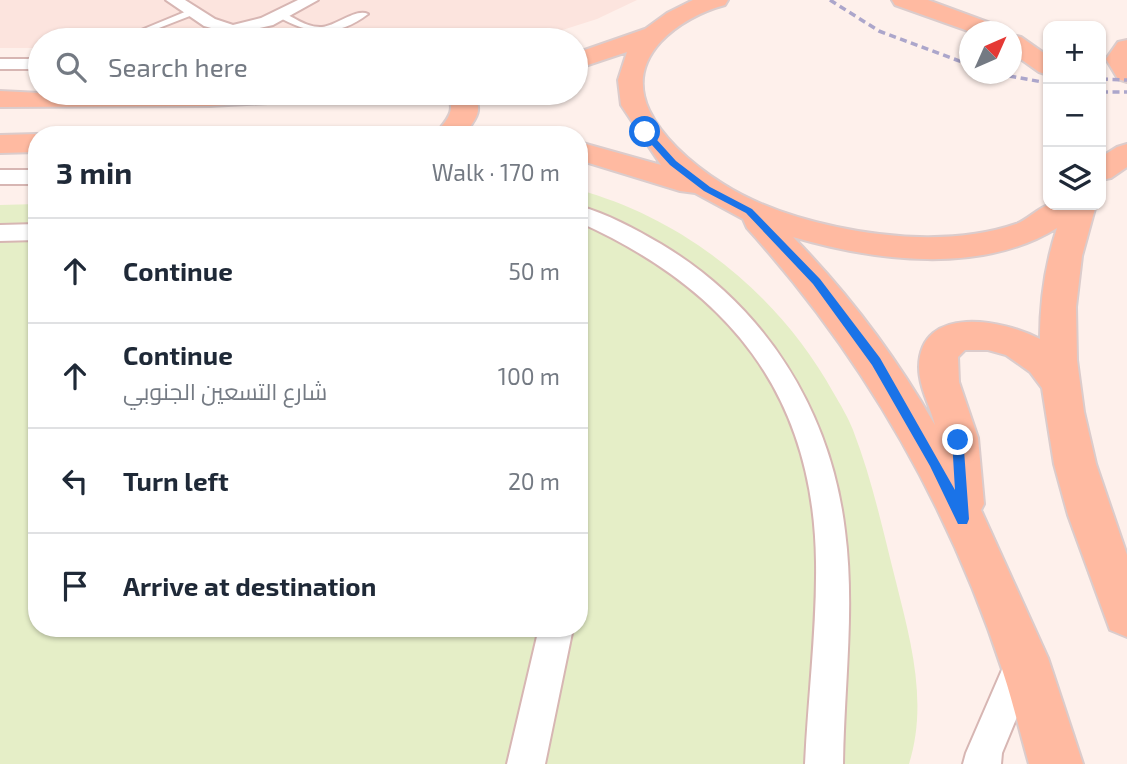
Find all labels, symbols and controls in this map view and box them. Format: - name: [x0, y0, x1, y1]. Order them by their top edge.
- north arrow: [959, 21, 1022, 84]
- map controls: [1043, 21, 1106, 210]
- button: +: [1043, 21, 1106, 84]
- search box: [28, 28, 588, 105]
- icon: search: [52, 48, 90, 86]
- text: Search here: [108, 51, 248, 82]
- button: −: [1043, 84, 1106, 147]
- route start: [629, 116, 660, 147]
- button: layers: [1043, 147, 1106, 210]
- text: 3 min: [56, 154, 132, 190]
- text: Walk · 170 m: [432, 158, 560, 186]
- icon: ahead: [56, 252, 94, 290]
- text: Continue: [123, 255, 233, 286]
- text: 50 m: [509, 257, 560, 285]
- text: Continue: [123, 339, 233, 370]
- icon: ahead: [56, 357, 94, 395]
- text: 100 m: [498, 362, 560, 390]
- text: شارع التسعين الجنوبي: [123, 377, 327, 405]
- route end: [942, 424, 973, 455]
- icon: left: [56, 462, 94, 500]
- text: Turn left: [123, 465, 229, 496]
- text: 20 m: [508, 467, 560, 495]
- icon: arrive: [56, 567, 94, 605]
- text: Arrive at destination: [123, 570, 376, 601]

